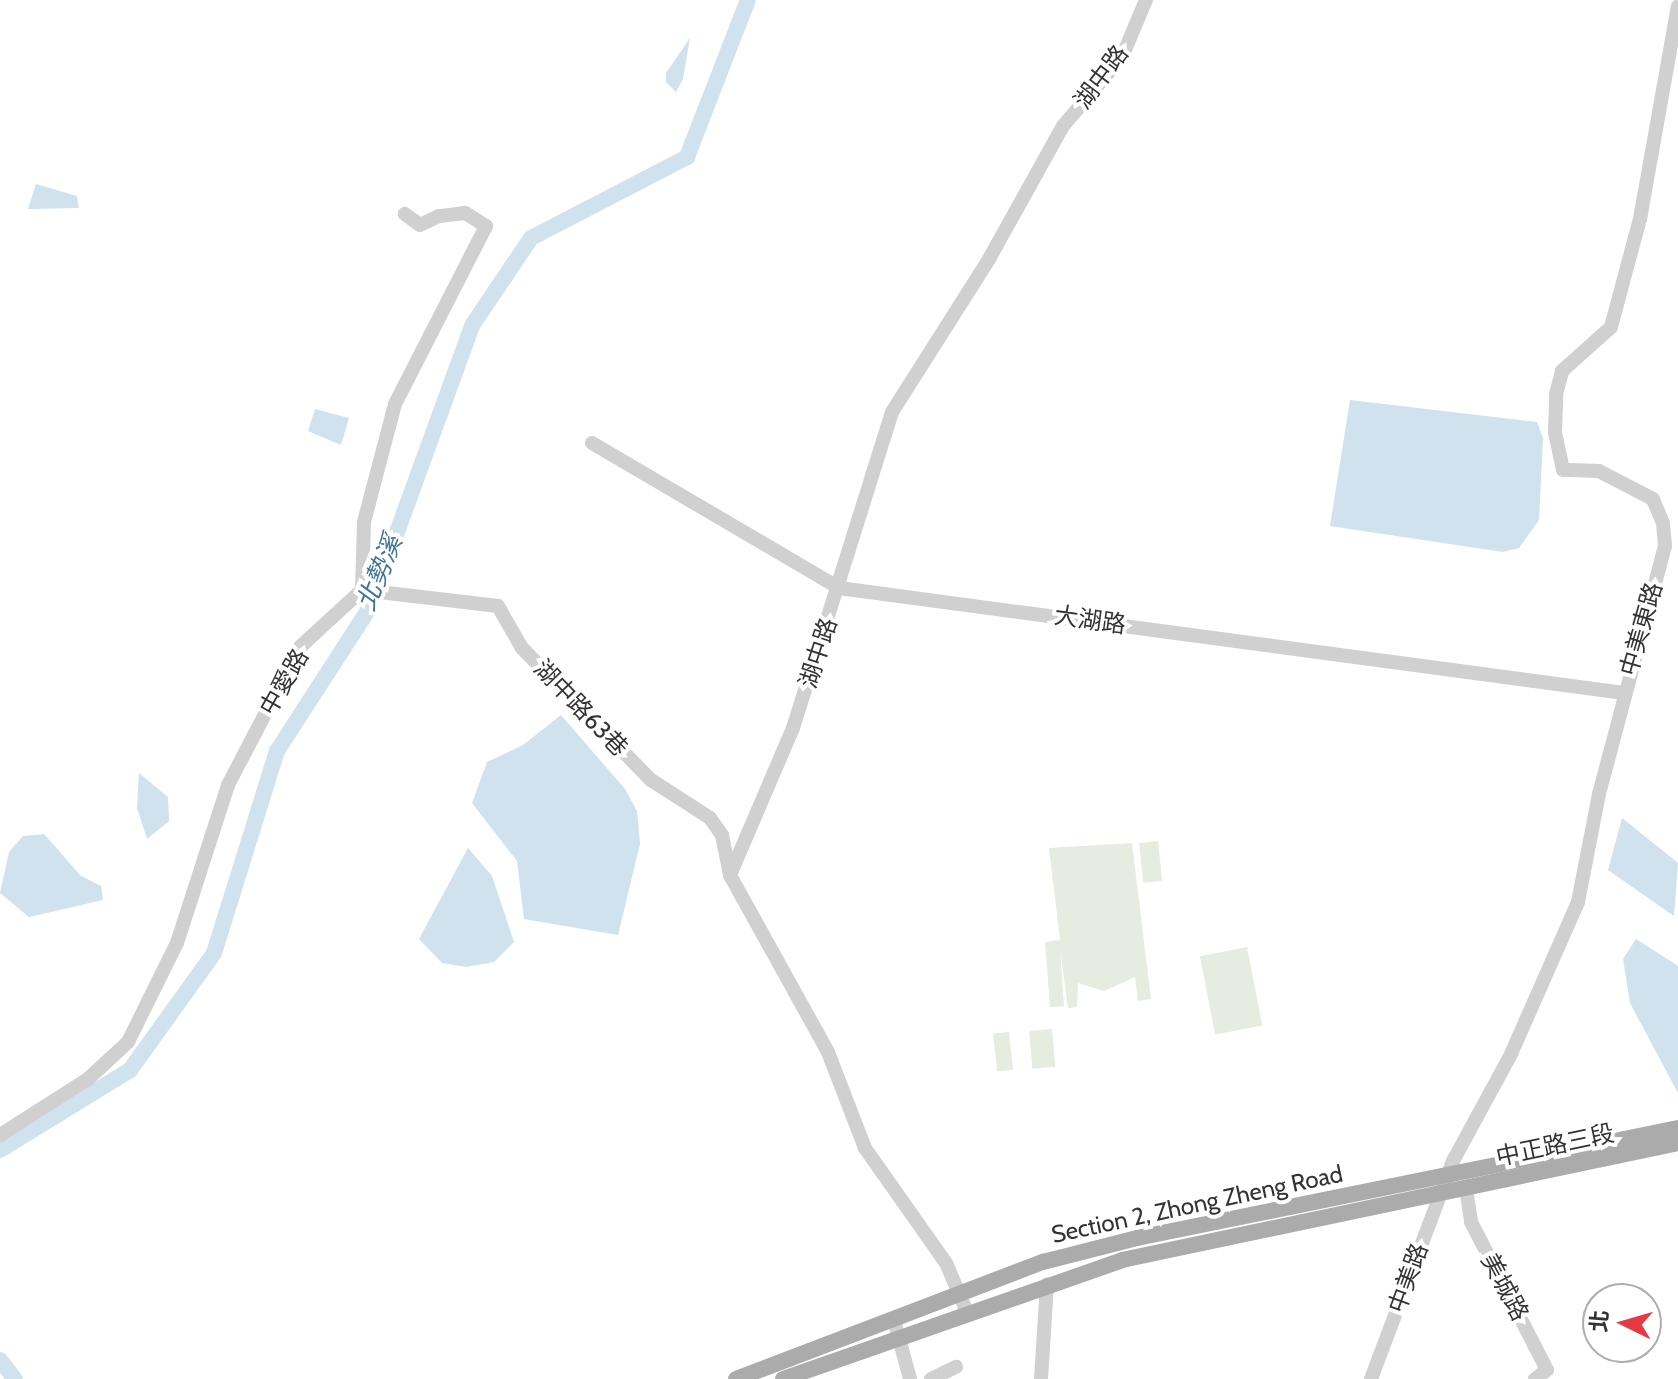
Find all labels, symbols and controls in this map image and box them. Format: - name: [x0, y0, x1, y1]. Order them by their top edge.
- street label: 湖中路: [1068, 40, 1134, 114]
- water label: 北勢溪: [351, 531, 409, 615]
- street label: 中美東路: [1614, 579, 1668, 679]
- street label: 大湖路: [1052, 601, 1128, 639]
- street label: 湖中路: [793, 614, 843, 692]
- street label: 中愛路: [254, 644, 314, 720]
- street label: 湖中路63巷: [528, 654, 634, 762]
- street label: 中正路三段: [1493, 1118, 1617, 1172]
- street label: Section 2, Zhong Zheng Road: [1049, 1159, 1345, 1249]
- street label: 中美路: [1382, 1239, 1434, 1317]
- street label: 美城路: [1475, 1248, 1535, 1326]
- north arrow: [1582, 1283, 1662, 1363]
- text: 北: [1585, 1309, 1614, 1333]

